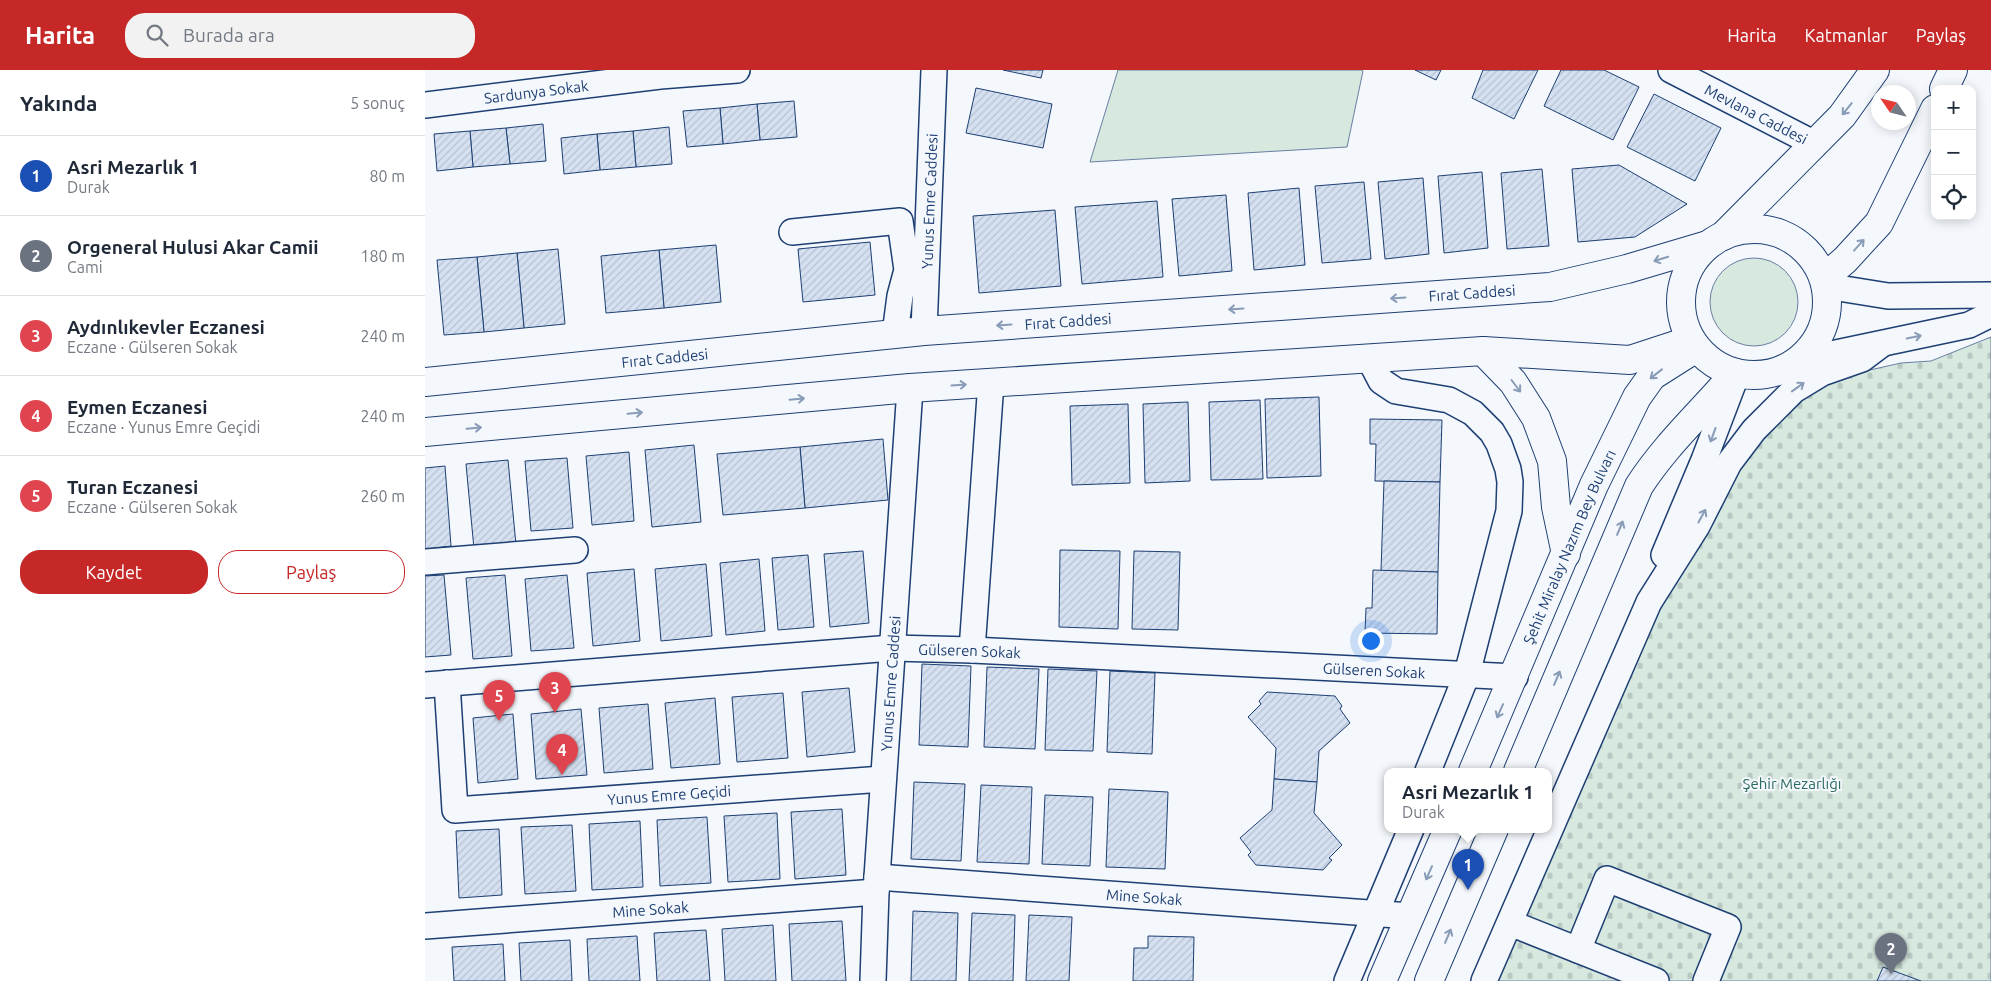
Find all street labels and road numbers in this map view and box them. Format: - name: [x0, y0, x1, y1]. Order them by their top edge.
- street label: Sardunya Sokak: [483, 76, 590, 106]
- street label: Mevlana Caddesi: [1702, 80, 1811, 147]
- street label: Yunus Emre Caddesi: [918, 133, 940, 269]
- street label: Fırat Caddesi: [1428, 281, 1516, 304]
- street label: Fırat Caddesi: [1024, 309, 1112, 332]
- street label: Fırat Caddesi: [620, 345, 709, 370]
- street label: Şehit Miralay Nazım Bey Bulvarı: [1519, 447, 1619, 647]
- street label: Yunus Emre Caddesi: [877, 615, 903, 752]
- street label: Gülseren Sokak: [918, 640, 1022, 661]
- street label: Gülseren Sokak: [1322, 659, 1426, 681]
- street label: Yunus Emre Geçidi: [607, 782, 732, 807]
- street label: Mine Sokak: [1106, 885, 1183, 908]
- street label: Mine Sokak: [612, 898, 690, 920]

